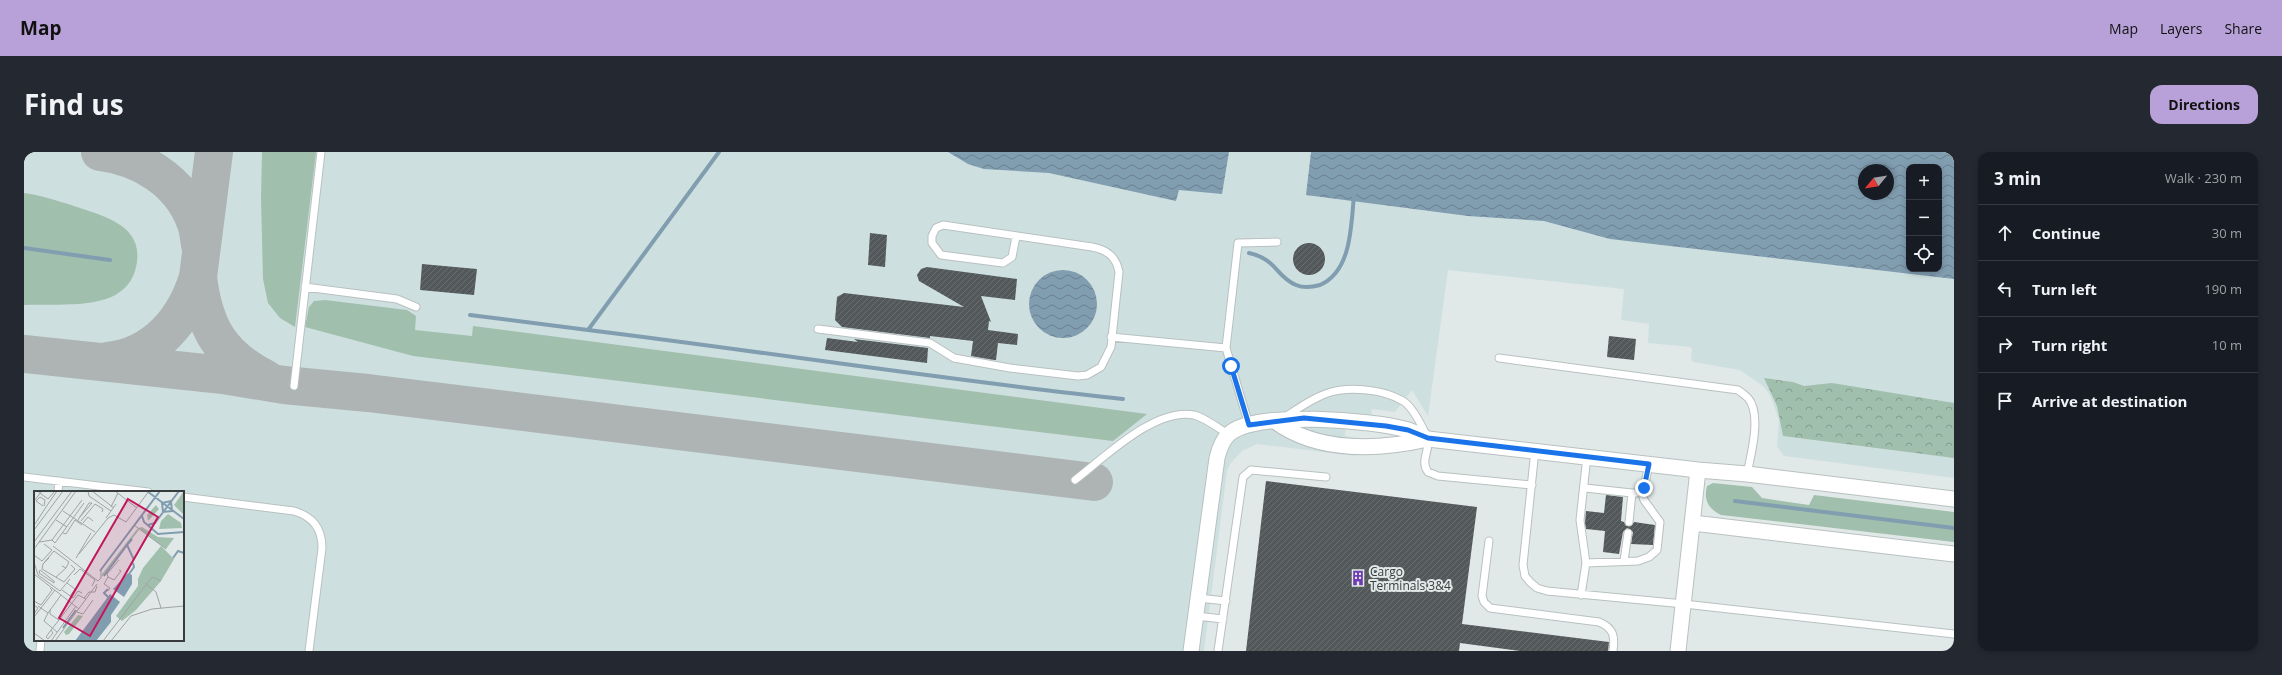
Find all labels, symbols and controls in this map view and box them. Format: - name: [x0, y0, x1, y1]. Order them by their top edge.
- text: Map: [20, 15, 61, 41]
- text: Map: [2109, 19, 2138, 38]
- text: Layers: [2160, 19, 2202, 38]
- text: Share: [2224, 19, 2262, 38]
- text: Find us: [24, 85, 124, 123]
- button: Directions: [2150, 85, 2258, 124]
- north arrow: [1858, 164, 1894, 200]
- map controls: [1906, 164, 1942, 272]
- button: +: [1906, 164, 1942, 200]
- text: 3 min: [1994, 167, 2041, 190]
- text: Walk · 230 m: [2165, 169, 2242, 187]
- button: −: [1906, 200, 1942, 236]
- icon: ahead: [1994, 222, 2016, 244]
- text: Continue: [2032, 223, 2100, 243]
- text: 30 m: [2212, 224, 2242, 242]
- button: locate: [1906, 236, 1942, 272]
- icon: left: [1994, 278, 2016, 300]
- text: Turn left: [2032, 279, 2097, 299]
- text: 190 m: [2204, 280, 2242, 298]
- icon: right: [1994, 334, 2016, 356]
- text: Turn right: [2032, 335, 2107, 355]
- text: 10 m: [2212, 336, 2242, 354]
- route start: [1222, 357, 1240, 375]
- icon: arrive: [1994, 390, 2016, 412]
- text: Arrive at destination: [2032, 391, 2187, 411]
- route end: [1635, 479, 1653, 497]
- inset map: [34, 491, 184, 641]
- place label: Cargo Terminals 3&4: [1370, 563, 1451, 594]
- building icon: Cargo Terminals 3&4: [1349, 569, 1367, 587]

